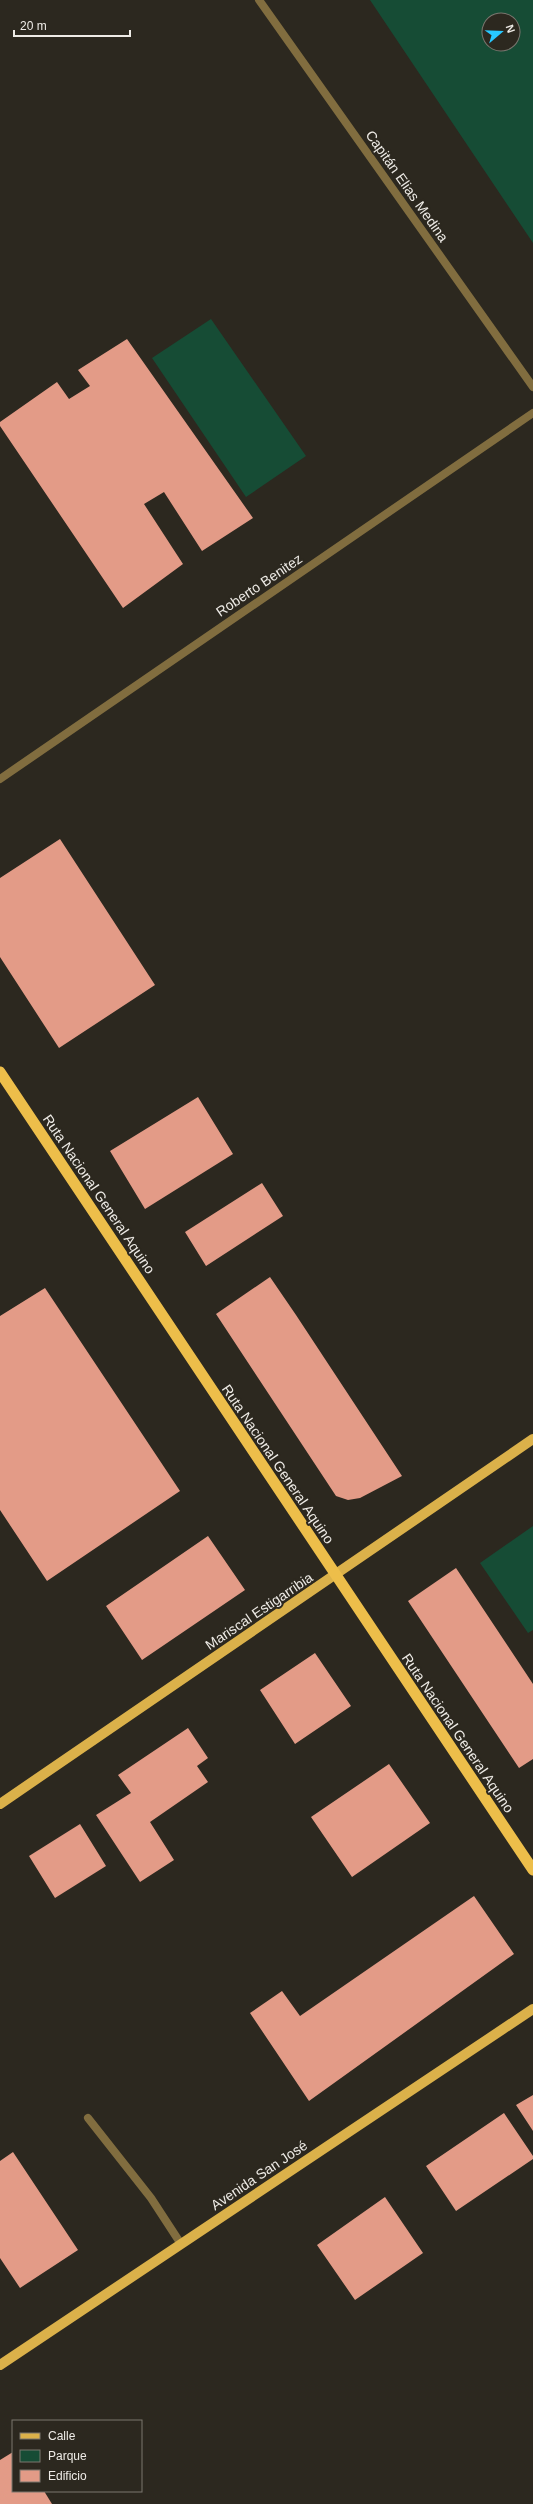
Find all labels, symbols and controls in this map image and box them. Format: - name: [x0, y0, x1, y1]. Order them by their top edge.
- scale bar: [14, 12, 130, 38]
- north arrow: [481, 12, 521, 52]
- text: 20 m: [20, 19, 47, 33]
- text: N: [503, 23, 517, 35]
- street label: Capitán Elias Medina: [363, 127, 452, 245]
- street label: Roberto Benitez: [213, 550, 305, 620]
- street label: Ruta Nacional General Aquino: [40, 1111, 158, 1277]
- street label: Ruta Nacional General Aquino: [219, 1381, 337, 1547]
- street label: Mariscal Estigarribia: [202, 1569, 316, 1653]
- street label: Ruta Nacional General Aquino: [399, 1650, 517, 1816]
- street label: Avenida San José: [208, 2137, 310, 2213]
- legend: [12, 2420, 142, 2492]
- text: Calle: [48, 2429, 76, 2443]
- text: Parque: [48, 2449, 87, 2463]
- text: Edificio: [48, 2469, 87, 2483]

